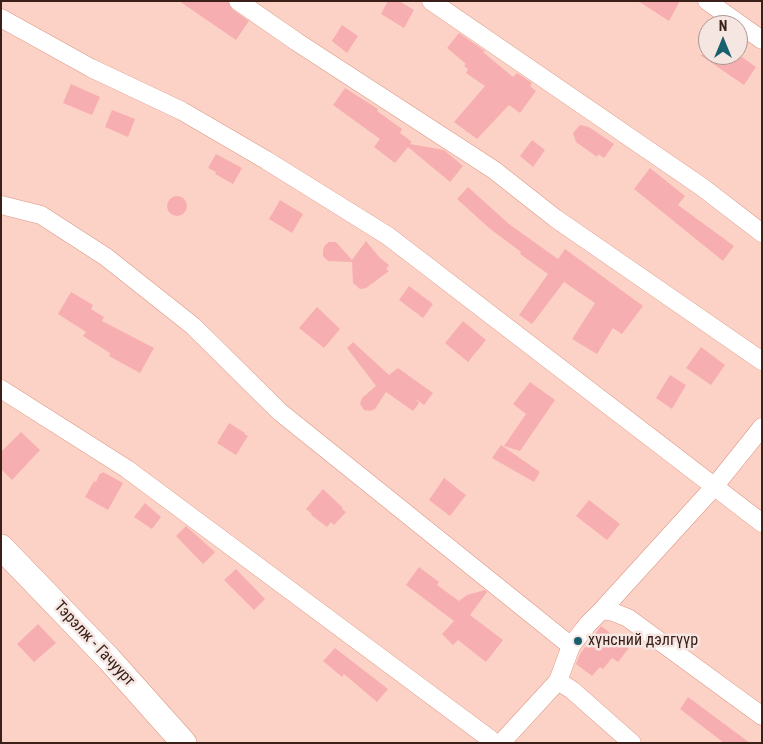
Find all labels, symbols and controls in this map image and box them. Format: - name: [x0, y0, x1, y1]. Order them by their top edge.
- north arrow: [698, 15, 748, 65]
- text: N: [719, 18, 727, 34]
- street label: Тэрэлж - Гачуурт: [50, 598, 138, 690]
- place label: хүнсний дэлгүүр: [588, 631, 698, 651]
- marker: хүнсний дэлгүүр: [572, 635, 584, 647]

